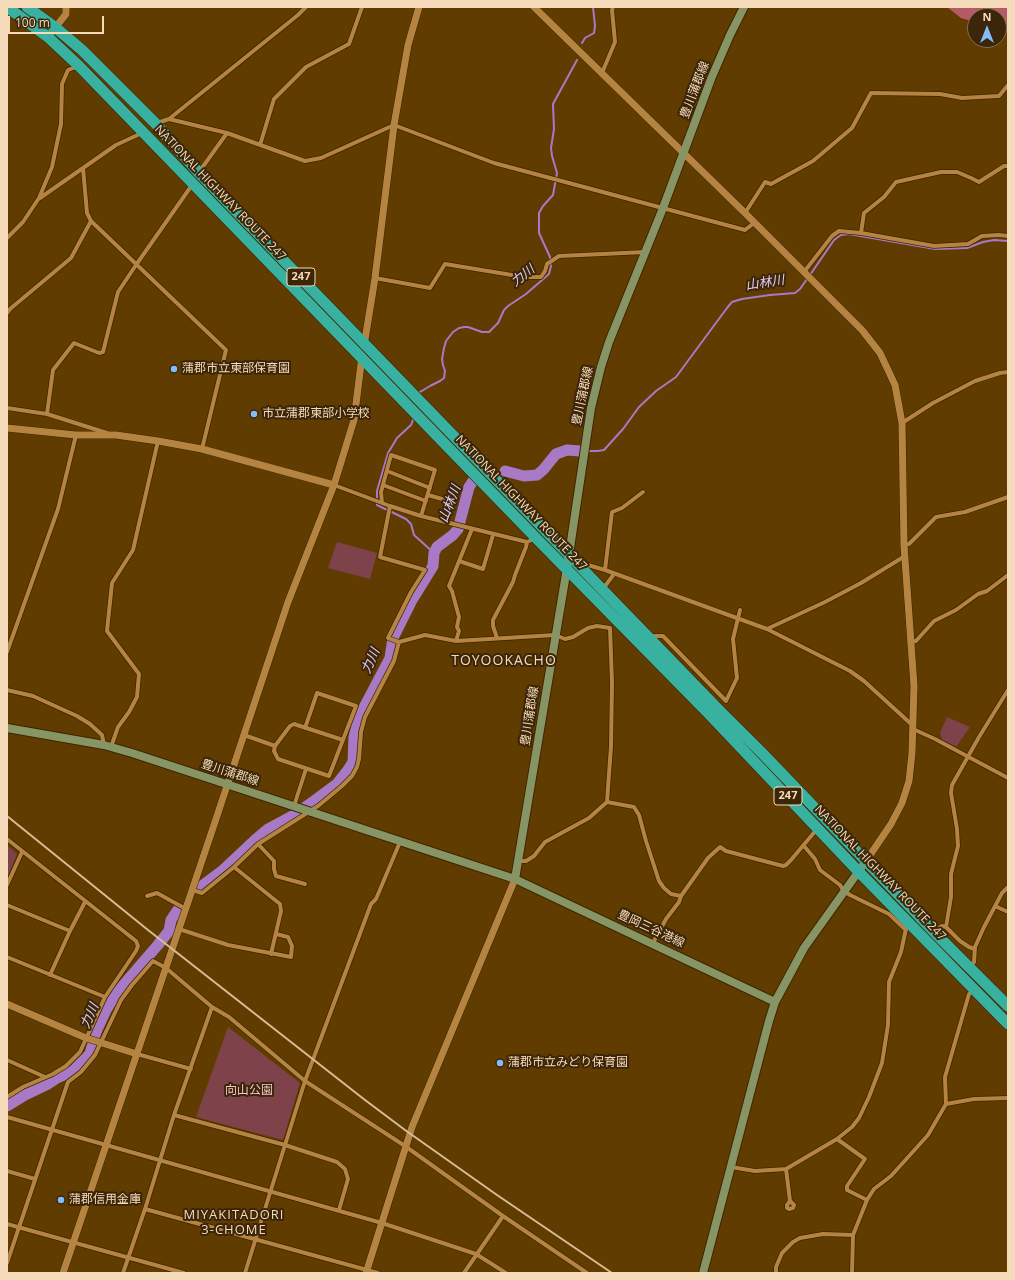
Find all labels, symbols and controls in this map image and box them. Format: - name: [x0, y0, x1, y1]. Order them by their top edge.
- scale bar: [10, 8, 106, 34]
- north arrow: [967, 8, 1007, 48]
- text: N: [983, 9, 991, 24]
- text: 100 m: [15, 14, 50, 31]
- street label: 豊川蒲郡線: [678, 59, 712, 121]
- street label: NATIONAL HIGHWAY ROUTE 247: [151, 122, 289, 264]
- water label: 力川: [508, 262, 538, 290]
- road number: 247: [287, 268, 315, 286]
- water label: 山林川: [745, 272, 785, 294]
- place label: 蒲郡市立東部保育園: [182, 362, 290, 376]
- marker: 蒲郡市立東部保育園: [169, 364, 179, 374]
- street label: 豊川蒲郡線: [570, 365, 596, 427]
- place label: 市立蒲郡東部小学校: [262, 407, 370, 421]
- marker: 市立蒲郡東部小学校: [249, 409, 259, 419]
- street label: NATIONAL HIGHWAY ROUTE 247: [452, 432, 590, 574]
- water label: 山林川: [436, 483, 464, 525]
- water label: 力川: [359, 646, 383, 676]
- district label: TOYOOKACHO: [451, 653, 557, 669]
- street label: 豊川蒲郡線: [518, 685, 542, 747]
- street label: 豊川蒲郡線: [199, 757, 261, 789]
- road number: 247: [774, 787, 802, 805]
- street label: NATIONAL HIGHWAY ROUTE 247: [811, 802, 949, 944]
- street label: 豊岡三谷港線: [615, 907, 687, 951]
- water label: 力川: [78, 1001, 102, 1031]
- place label: 蒲郡市立みどり保育園: [508, 1056, 628, 1070]
- marker: 蒲郡市立みどり保育園: [495, 1058, 505, 1068]
- park label: 向山公園: [225, 1084, 273, 1098]
- place label: 蒲郡信用金庫: [69, 1193, 141, 1207]
- marker: 蒲郡信用金庫: [56, 1195, 66, 1205]
- district label: MIYAKITADORI 3-CHOME: [184, 1207, 284, 1238]

